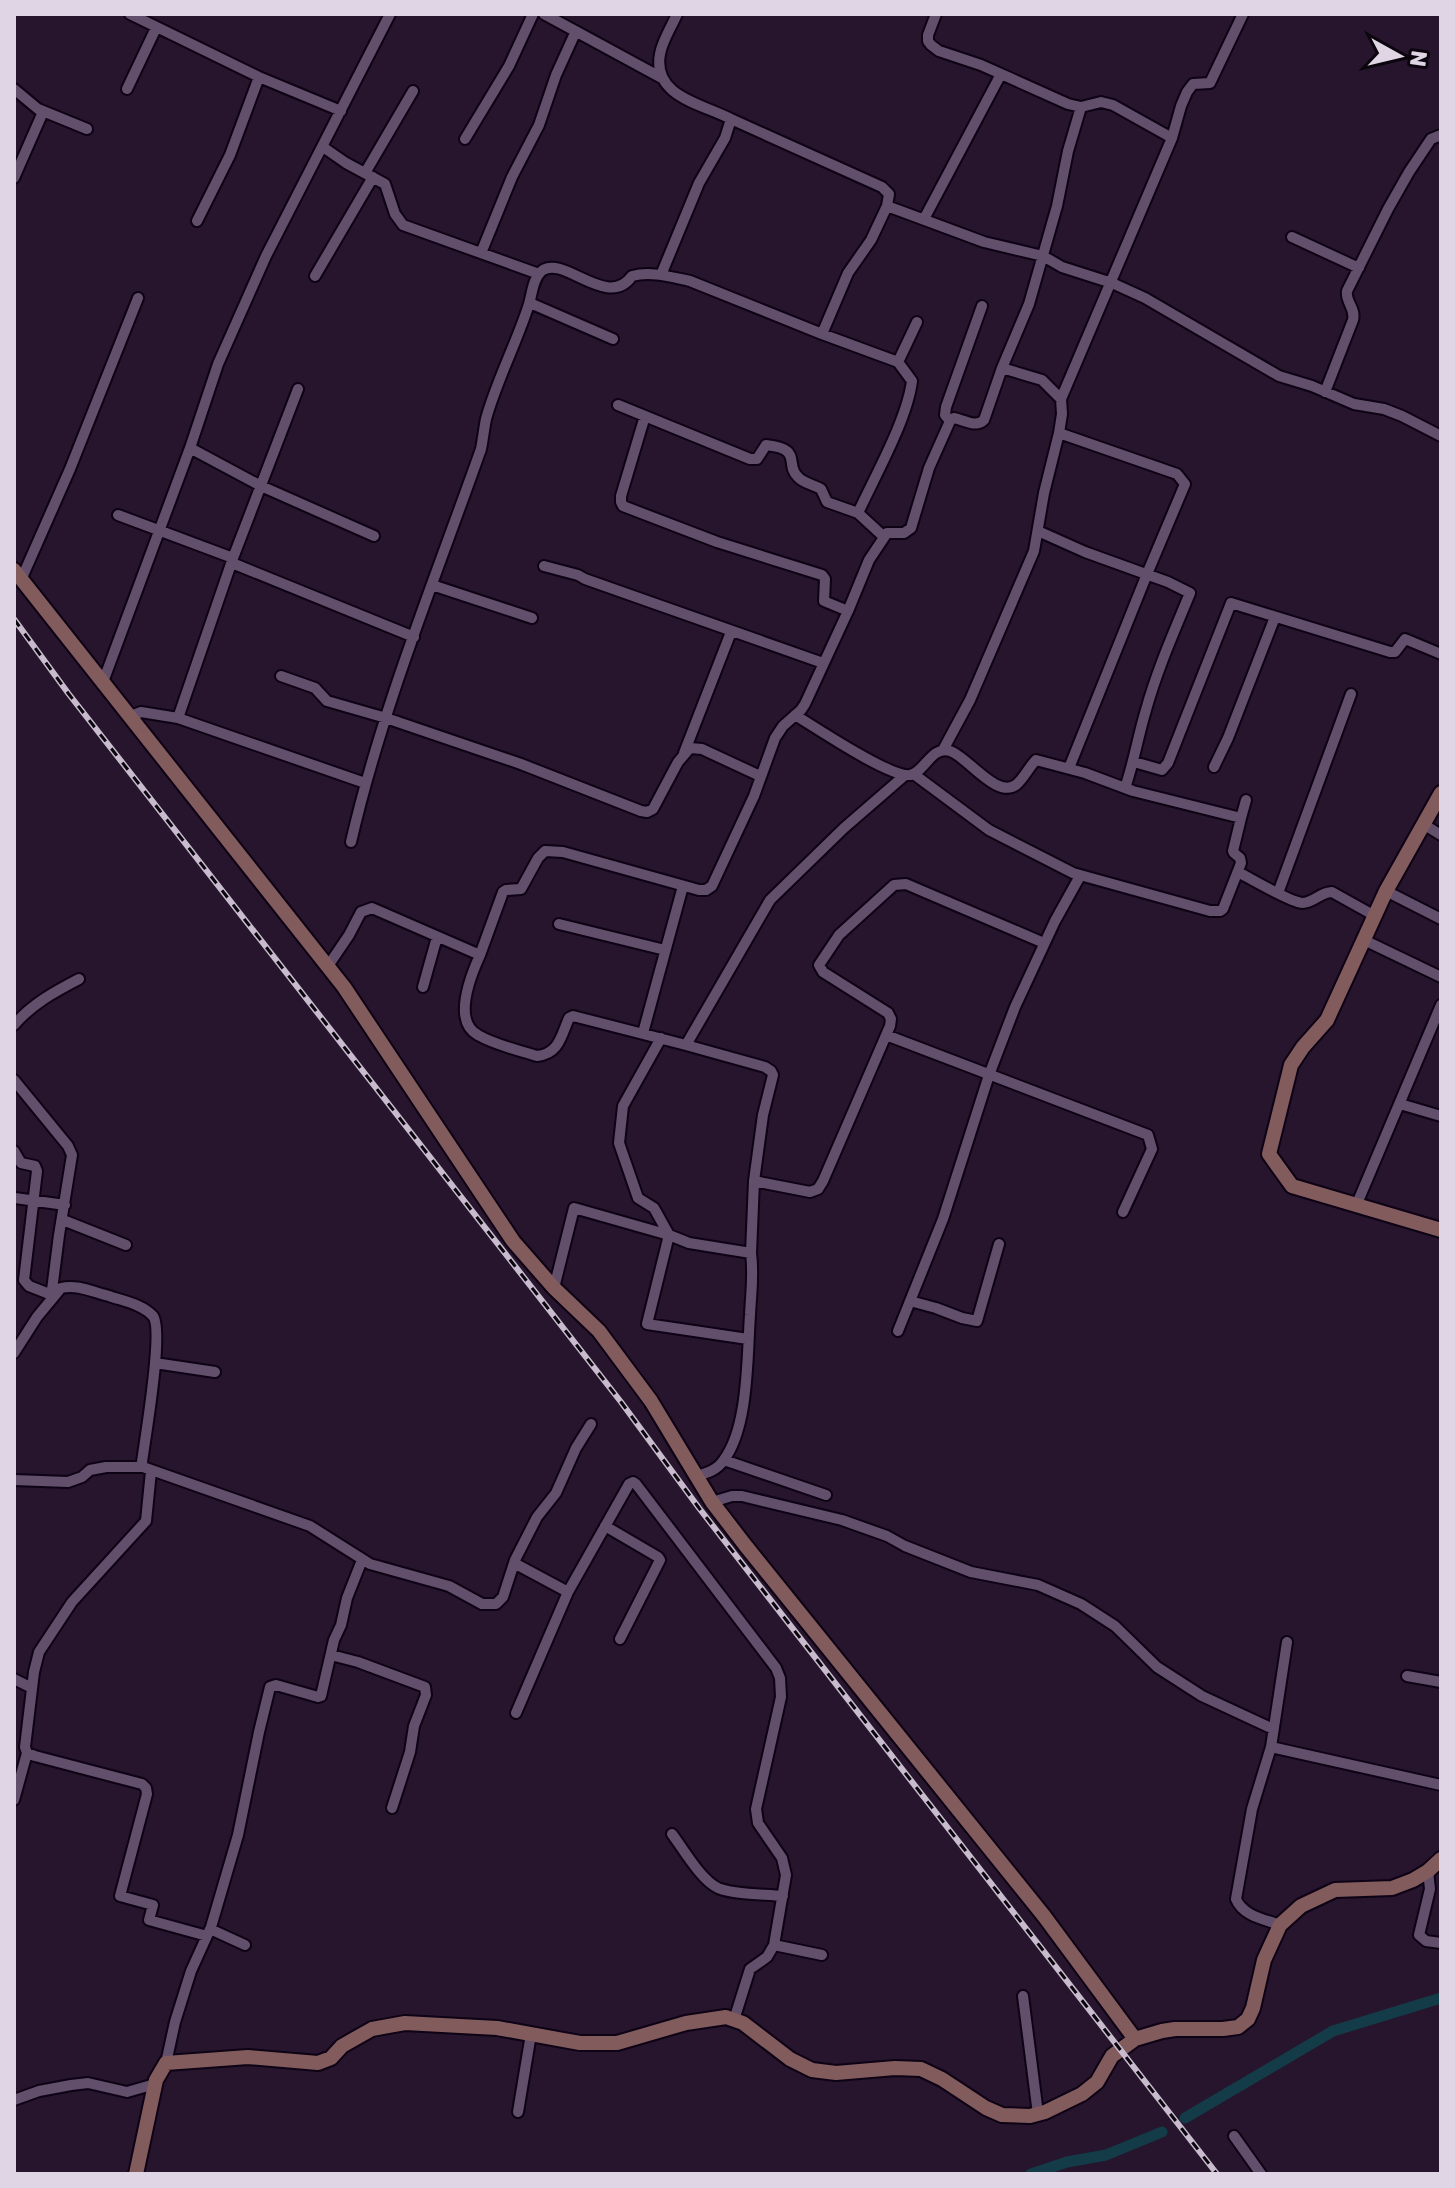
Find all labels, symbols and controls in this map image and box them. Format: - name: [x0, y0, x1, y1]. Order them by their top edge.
- north arrow: [1359, 16, 1439, 96]
- text: N: [1404, 49, 1433, 68]

